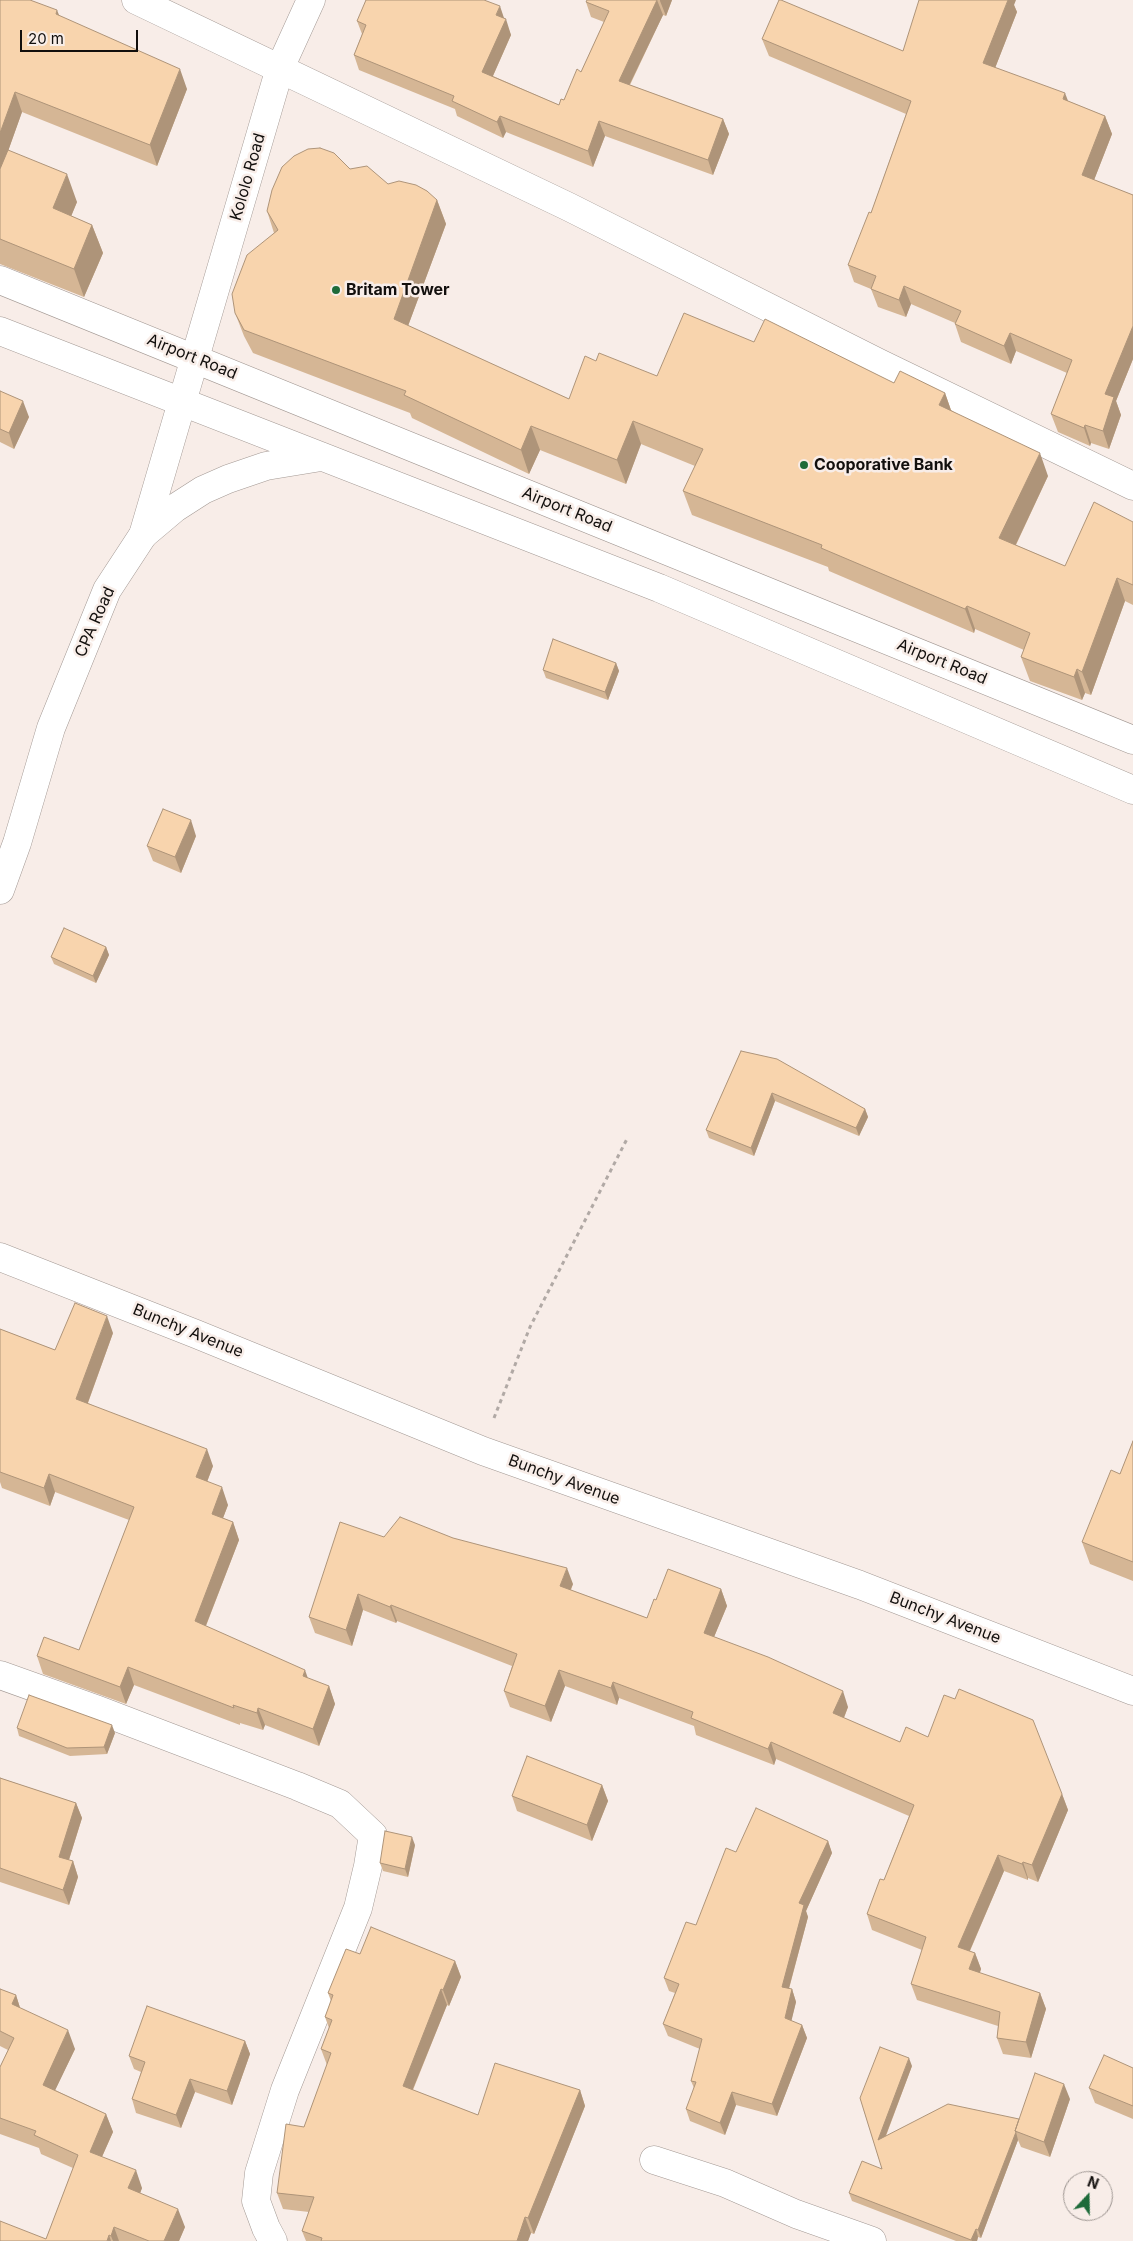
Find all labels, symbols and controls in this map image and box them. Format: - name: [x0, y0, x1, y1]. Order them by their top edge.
- scale bar: [22, 20, 140, 52]
- text: 20 m: [28, 29, 64, 48]
- street label: Kololo Road: [226, 131, 270, 223]
- place label: Britam Tower: [346, 280, 450, 300]
- marker: Britam Tower: [330, 284, 342, 296]
- street label: Airport Road: [144, 330, 240, 384]
- place label: Cooporative Bank: [814, 455, 953, 475]
- marker: Cooporative Bank: [798, 459, 810, 471]
- street label: Airport Road: [519, 483, 615, 537]
- street label: CPA Road: [71, 584, 119, 660]
- street label: Airport Road: [894, 635, 990, 689]
- street label: Bunchy Avenue: [130, 1300, 246, 1362]
- street label: Bunchy Avenue: [506, 1451, 622, 1509]
- street label: Bunchy Avenue: [887, 1588, 1003, 1648]
- north arrow: [1063, 2171, 1113, 2221]
- text: N: [1085, 2173, 1101, 2192]

